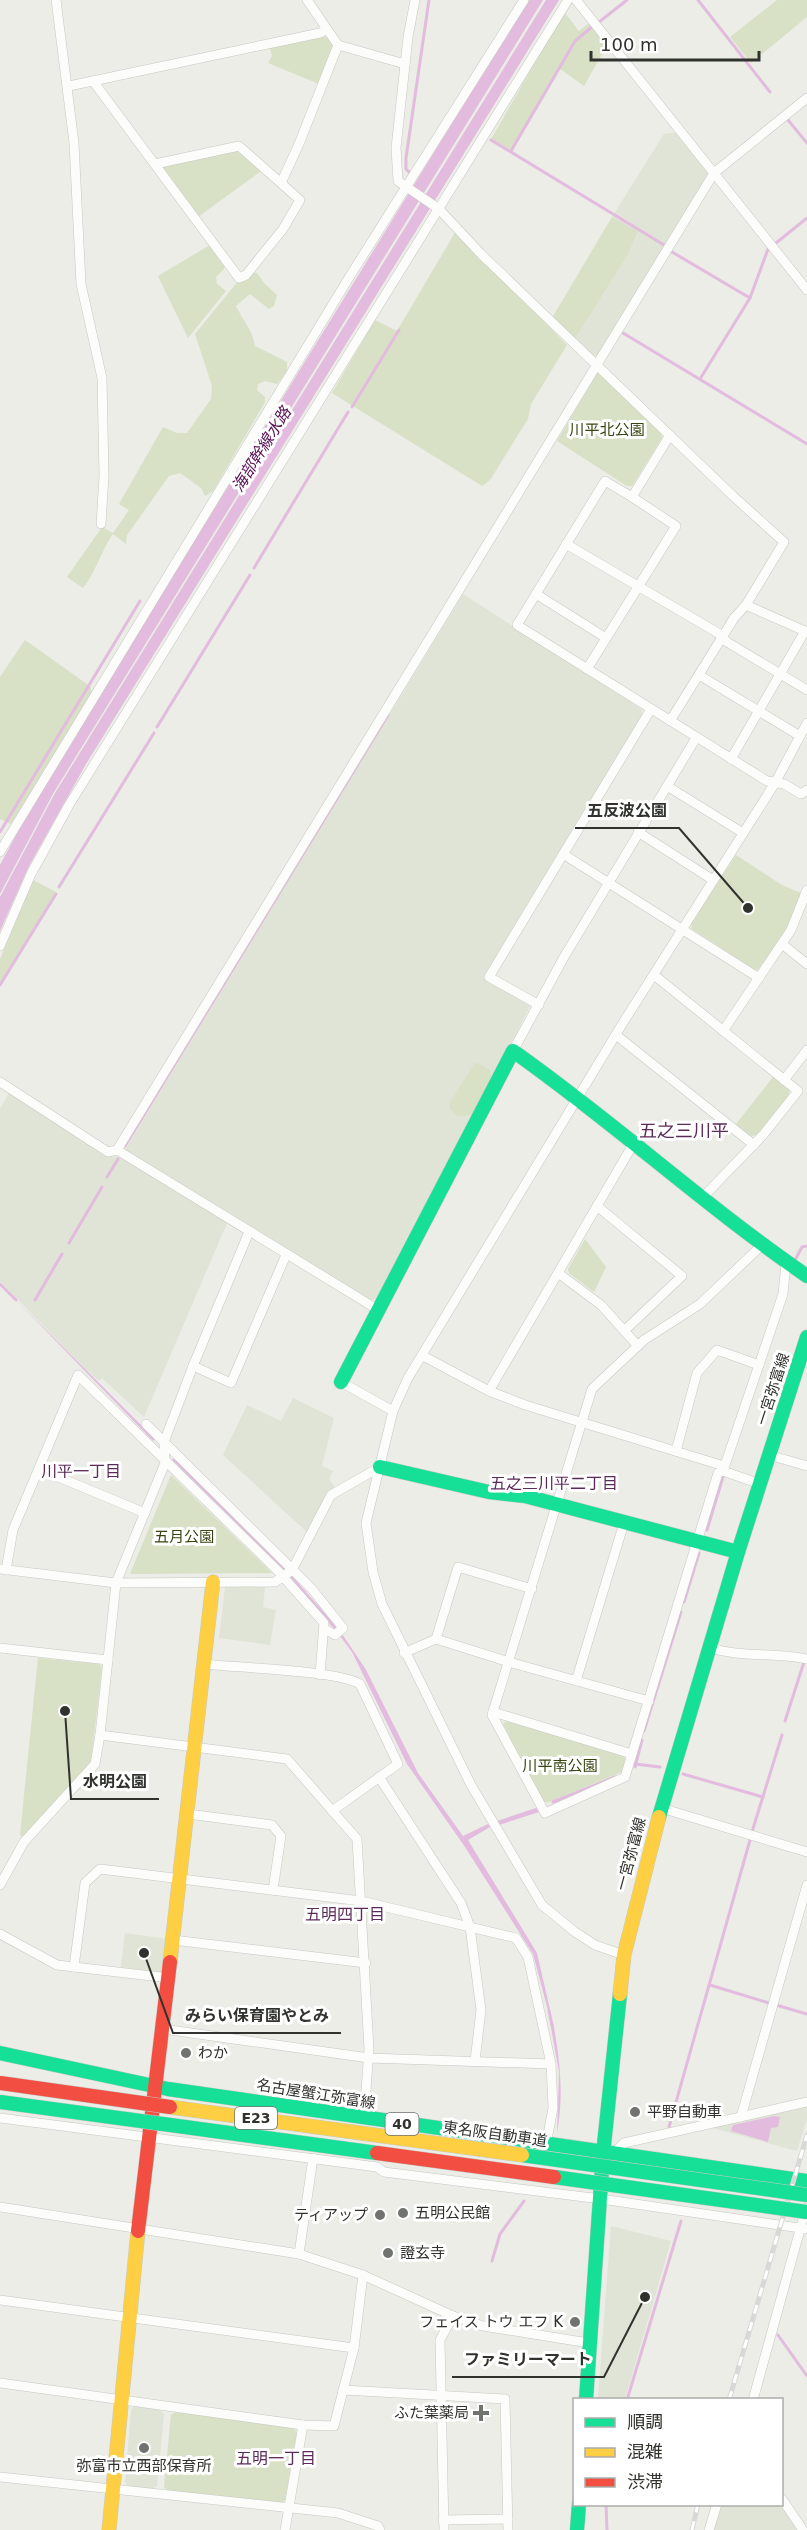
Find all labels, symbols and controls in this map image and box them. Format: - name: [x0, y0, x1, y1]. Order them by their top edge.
- scale bar: [591, 24, 759, 62]
- text: 100 m: [600, 34, 658, 55]
- water label: 海部幹線水路: [228, 402, 296, 495]
- park label: 川平北公園: [569, 421, 645, 439]
- callout: 五反波公園: [575, 794, 679, 828]
- text: 五反波公園: [587, 801, 667, 820]
- district label: 五之三川平: [639, 1120, 729, 1141]
- street label: 一宮弥富線: [753, 1351, 793, 1427]
- district label: 川平一丁目: [41, 1462, 121, 1481]
- district label: 五之三川平二丁目: [490, 1474, 618, 1493]
- park label: 五月公園: [154, 1528, 214, 1546]
- park label: 川平南公園: [522, 1757, 598, 1775]
- callout: 水明公園: [71, 1765, 159, 1799]
- text: 水明公園: [83, 1772, 147, 1791]
- street label: 一宮弥富線: [613, 1815, 649, 1893]
- district label: 五明四丁目: [305, 1905, 385, 1924]
- callout: みらい保育園やとみ: [173, 1999, 341, 2033]
- text: みらい保育園やとみ: [185, 2006, 329, 2025]
- place label: わか: [198, 2044, 228, 2062]
- marker: わか: [179, 2046, 193, 2060]
- street label: 名古屋蟹江弥富線: [255, 2076, 377, 2112]
- place label: 平野自動車: [647, 2103, 722, 2121]
- marker: 平野自動車: [628, 2105, 642, 2119]
- road number: E23: [235, 2107, 277, 2129]
- road number: 40: [386, 2113, 418, 2135]
- street label: 東名阪自動車道: [442, 2118, 548, 2150]
- place label: 五明公民館: [415, 2204, 490, 2222]
- place label: ティアップ: [294, 2206, 368, 2224]
- marker: 五明公民館: [396, 2206, 410, 2220]
- marker: ティアップ: [373, 2208, 387, 2222]
- place label: 證玄寺: [400, 2244, 445, 2262]
- marker: 證玄寺: [381, 2246, 395, 2260]
- place label: フェイス トウ エフ K: [419, 2313, 564, 2331]
- marker: フェイス トウ エフ K: [568, 2315, 582, 2329]
- callout: ファミリーマート: [452, 2343, 604, 2377]
- text: ファミリーマート: [464, 2350, 592, 2369]
- legend: [573, 2398, 783, 2506]
- place label: ふた葉薬局: [394, 2404, 469, 2422]
- marker: ふた葉薬局: [474, 2406, 488, 2420]
- text: 順調: [627, 2411, 663, 2432]
- marker: 弥富市立西部保育所: [137, 2441, 151, 2455]
- text: 混雑: [627, 2441, 663, 2462]
- district label: 五明一丁目: [236, 2449, 316, 2468]
- place label: 弥富市立西部保育所: [76, 2457, 212, 2475]
- text: 渋滞: [627, 2471, 663, 2492]

